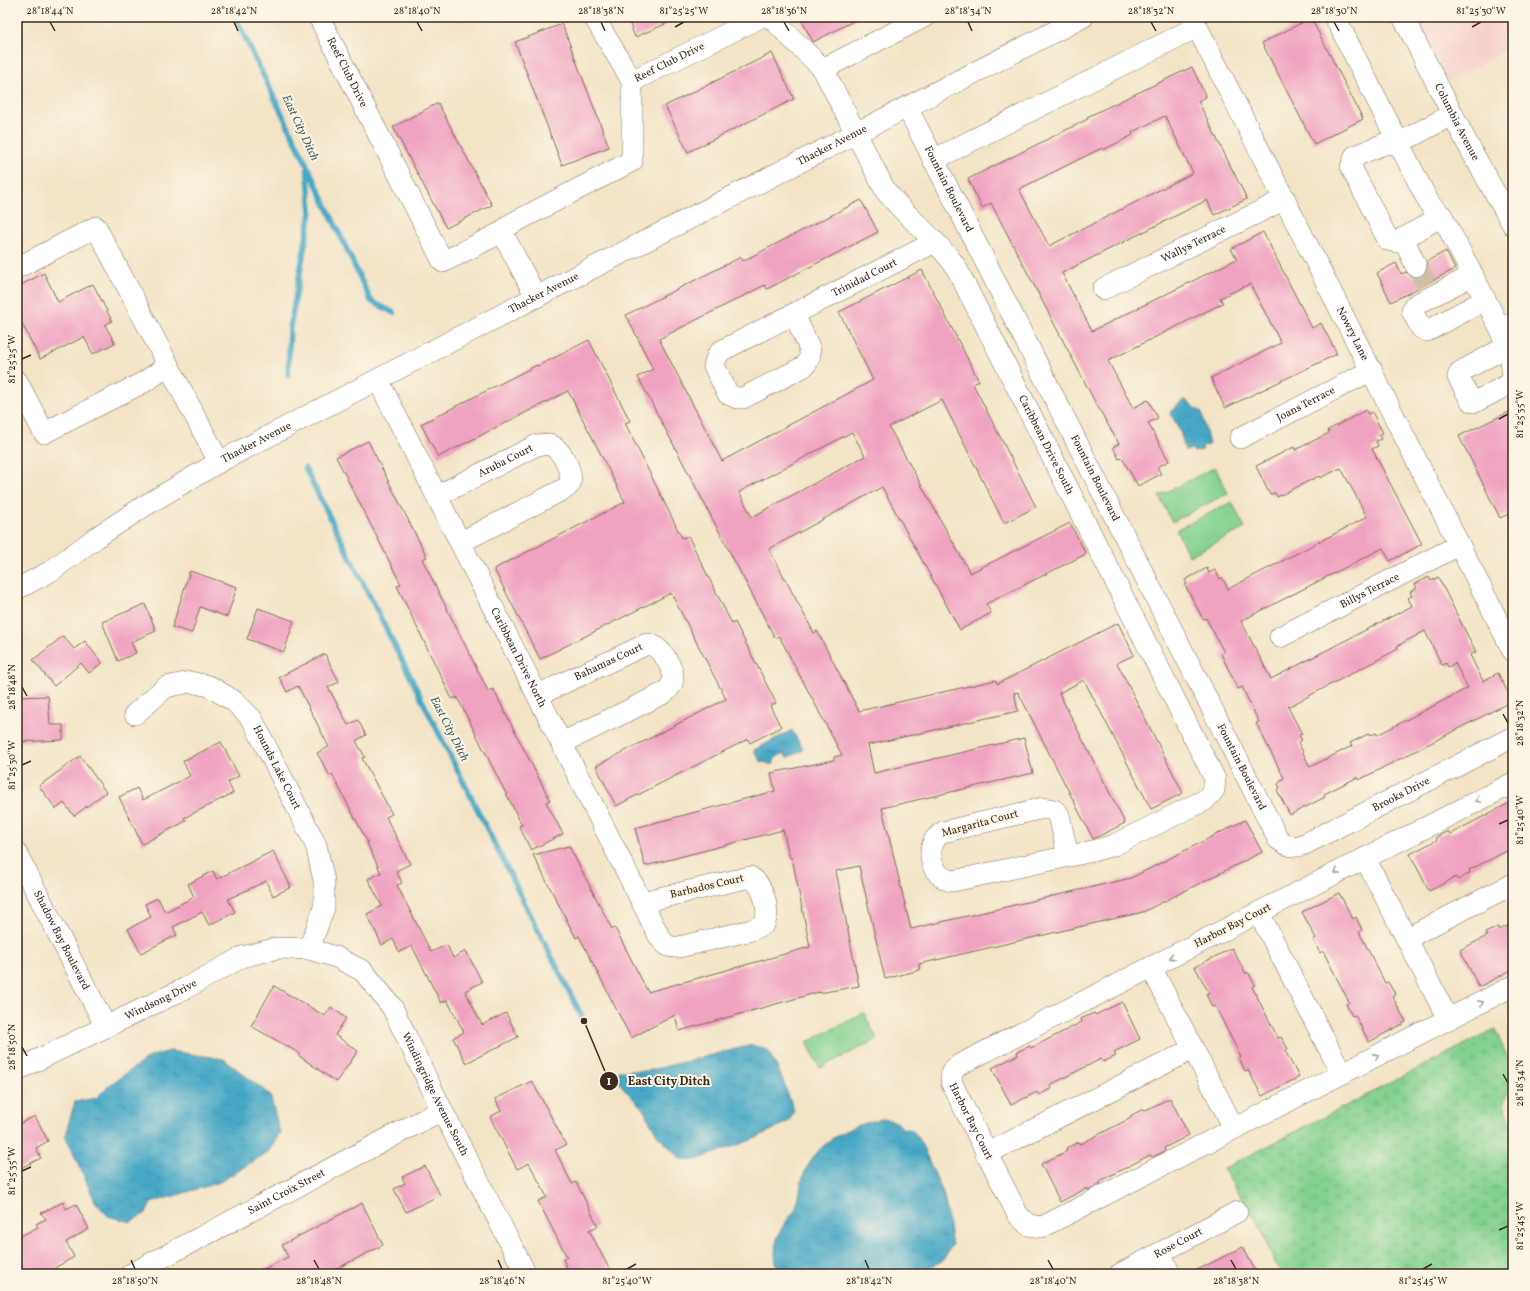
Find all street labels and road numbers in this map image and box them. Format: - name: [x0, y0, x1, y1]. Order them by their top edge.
- street label: Reef Club Drive: [323, 35, 371, 110]
- street label: Reef Club Drive: [632, 39, 707, 86]
- street label: Columbia Avenue: [1430, 81, 1483, 164]
- street label: Thacker Avenue: [795, 121, 870, 170]
- street label: Fountain Boulevard: [920, 143, 977, 235]
- street label: Wallys Terrace: [1159, 222, 1229, 267]
- street label: Trinidad Court: [829, 255, 900, 301]
- street label: Thacker Avenue: [506, 269, 581, 317]
- street label: Nowry Lane: [1332, 304, 1372, 363]
- street label: Joans Terrace: [1274, 383, 1338, 425]
- street label: Caribbean Drive South: [1014, 392, 1078, 497]
- street label: Thacker Avenue: [219, 418, 294, 467]
- street label: Fountain Boulevard: [1067, 432, 1123, 524]
- street label: Aruba Court: [475, 441, 536, 481]
- street label: Billys Terrace: [1337, 569, 1402, 612]
- street label: Caribbean Drive North: [487, 605, 550, 711]
- street label: Bahamas Court: [572, 639, 646, 684]
- street label: Fountain Boulevard: [1213, 721, 1270, 813]
- street label: Hounds Lake Court: [249, 723, 304, 812]
- street label: Brooks Drive: [1370, 773, 1433, 816]
- street label: Margarita Court: [940, 807, 1020, 841]
- street label: Barbados Court: [669, 871, 745, 903]
- street label: Shadow Bay Boulevard: [30, 888, 93, 993]
- street label: Harbor Bay Court: [1192, 900, 1274, 952]
- street label: Windsong Drive: [122, 976, 200, 1024]
- street label: Windingridge Avenue South: [398, 1030, 472, 1159]
- street label: Harbor Bay Court: [945, 1080, 997, 1163]
- street label: Saint Croix Street: [245, 1165, 328, 1218]
- street label: Rose Court: [1151, 1224, 1205, 1262]

